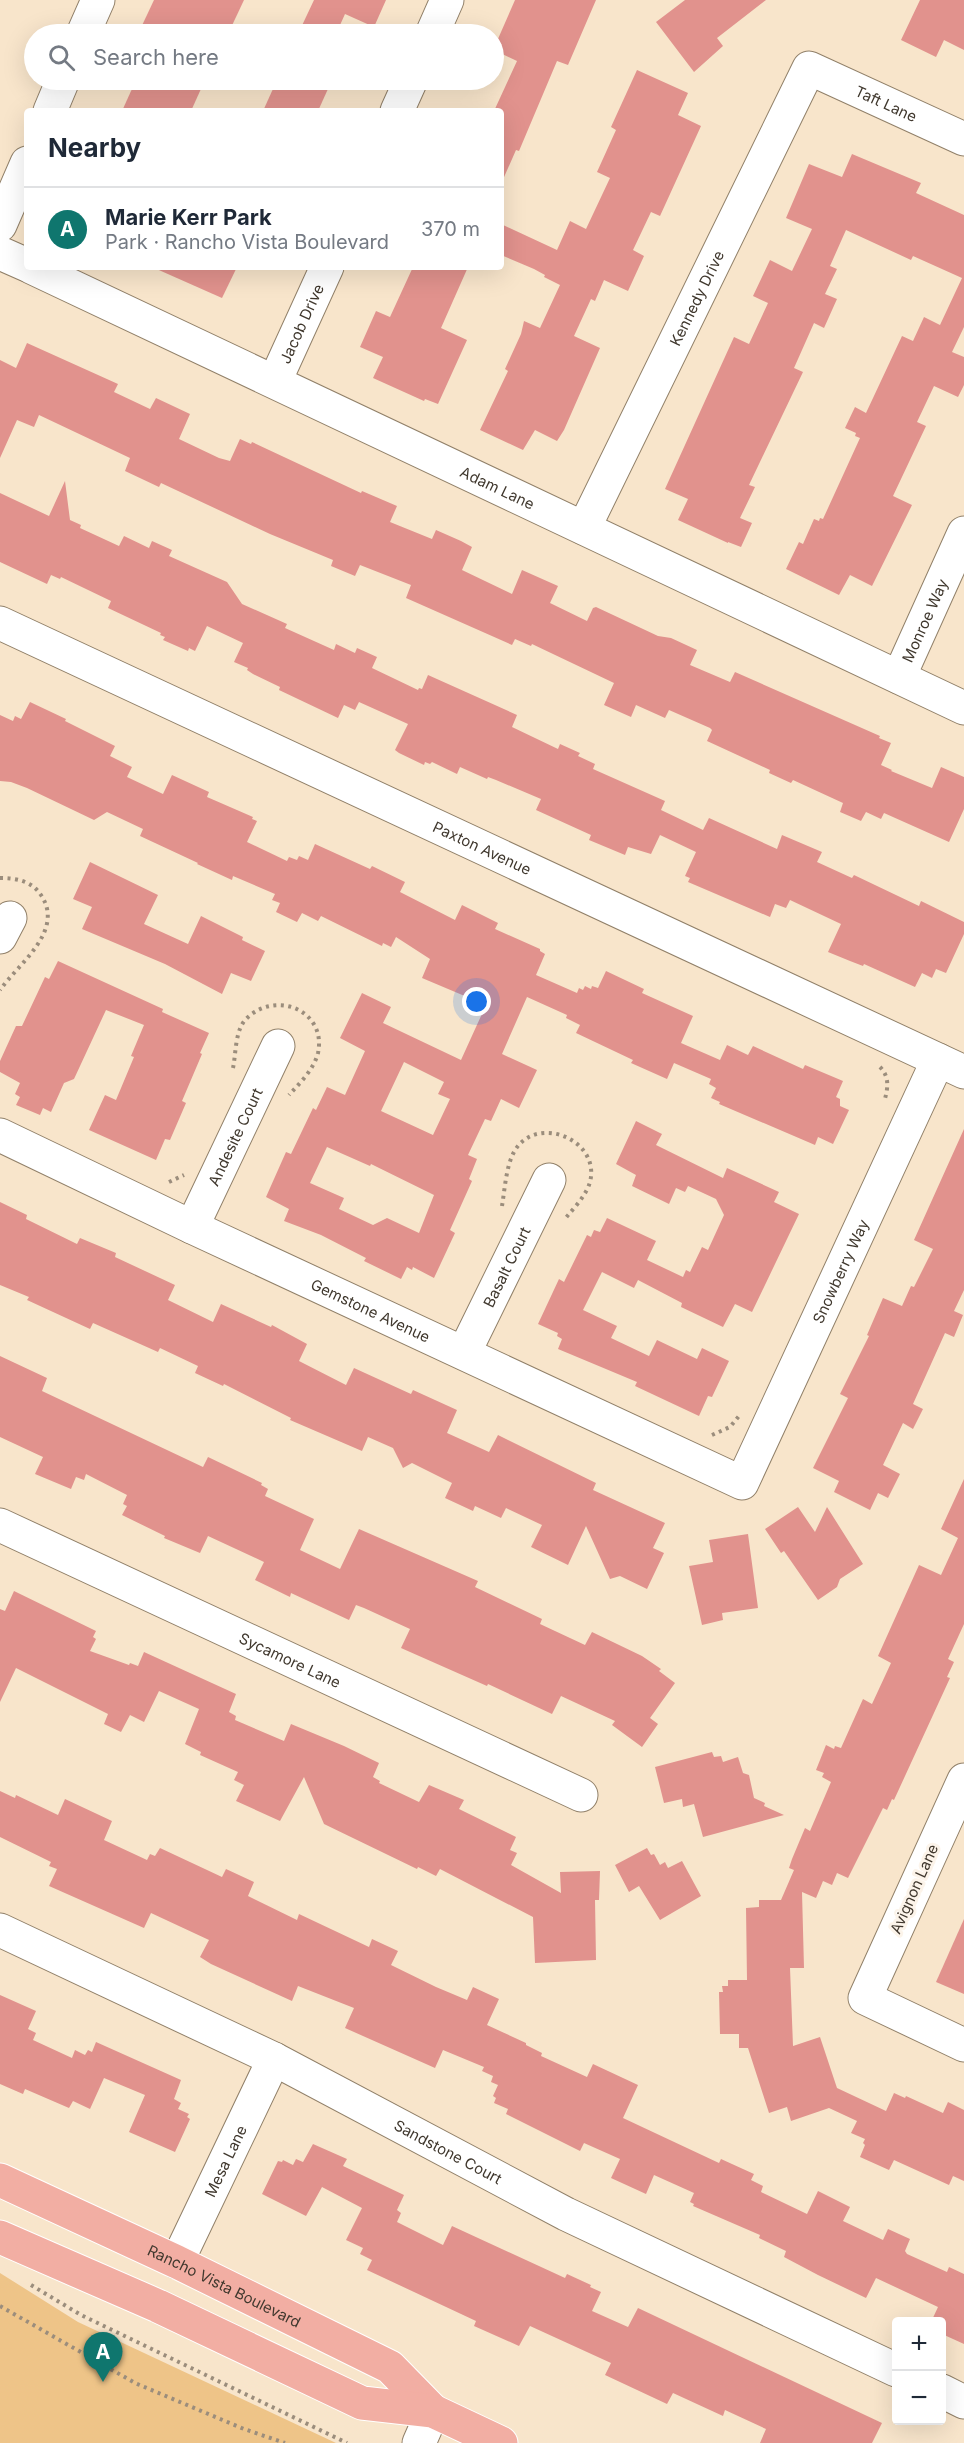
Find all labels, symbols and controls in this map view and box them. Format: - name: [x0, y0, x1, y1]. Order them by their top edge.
- search box: [24, 24, 504, 90]
- icon: search: [45, 41, 78, 74]
- text: Search here: [93, 44, 219, 70]
- street label: Taft Lane: [852, 81, 920, 126]
- text: Nearby: [48, 132, 141, 163]
- text: Marie Kerr Park: [105, 204, 272, 230]
- text: A: [60, 217, 75, 241]
- text: 370 m: [421, 217, 480, 241]
- text: Park · Rancho Vista Boulevard: [105, 230, 389, 254]
- street label: Kennedy Drive: [665, 247, 728, 349]
- street label: Jacob Drive: [275, 281, 327, 366]
- street label: Adam Lane: [457, 462, 538, 513]
- street label: Monroe Way: [897, 575, 952, 665]
- street label: Paxton Avenue: [430, 817, 534, 879]
- your location: [462, 987, 491, 1016]
- street label: Andesite Court: [204, 1085, 266, 1189]
- street label: Snowberry Way: [808, 1216, 873, 1326]
- street label: Basalt Court: [479, 1223, 534, 1310]
- street label: Gemstone Avenue: [308, 1274, 433, 1346]
- street label: Sycamore Lane: [236, 1628, 344, 1692]
- street label: Avignon Lane: [886, 1841, 942, 1937]
- street label: Sandstone Court: [391, 2115, 505, 2188]
- street label: Mesa Lane: [200, 2122, 251, 2200]
- street label: Rancho Vista Boulevard: [145, 2240, 304, 2331]
- map controls: [892, 2317, 946, 2425]
- button: +: [892, 2317, 946, 2371]
- pin: A: [84, 2332, 122, 2382]
- button: −: [892, 2371, 946, 2425]

